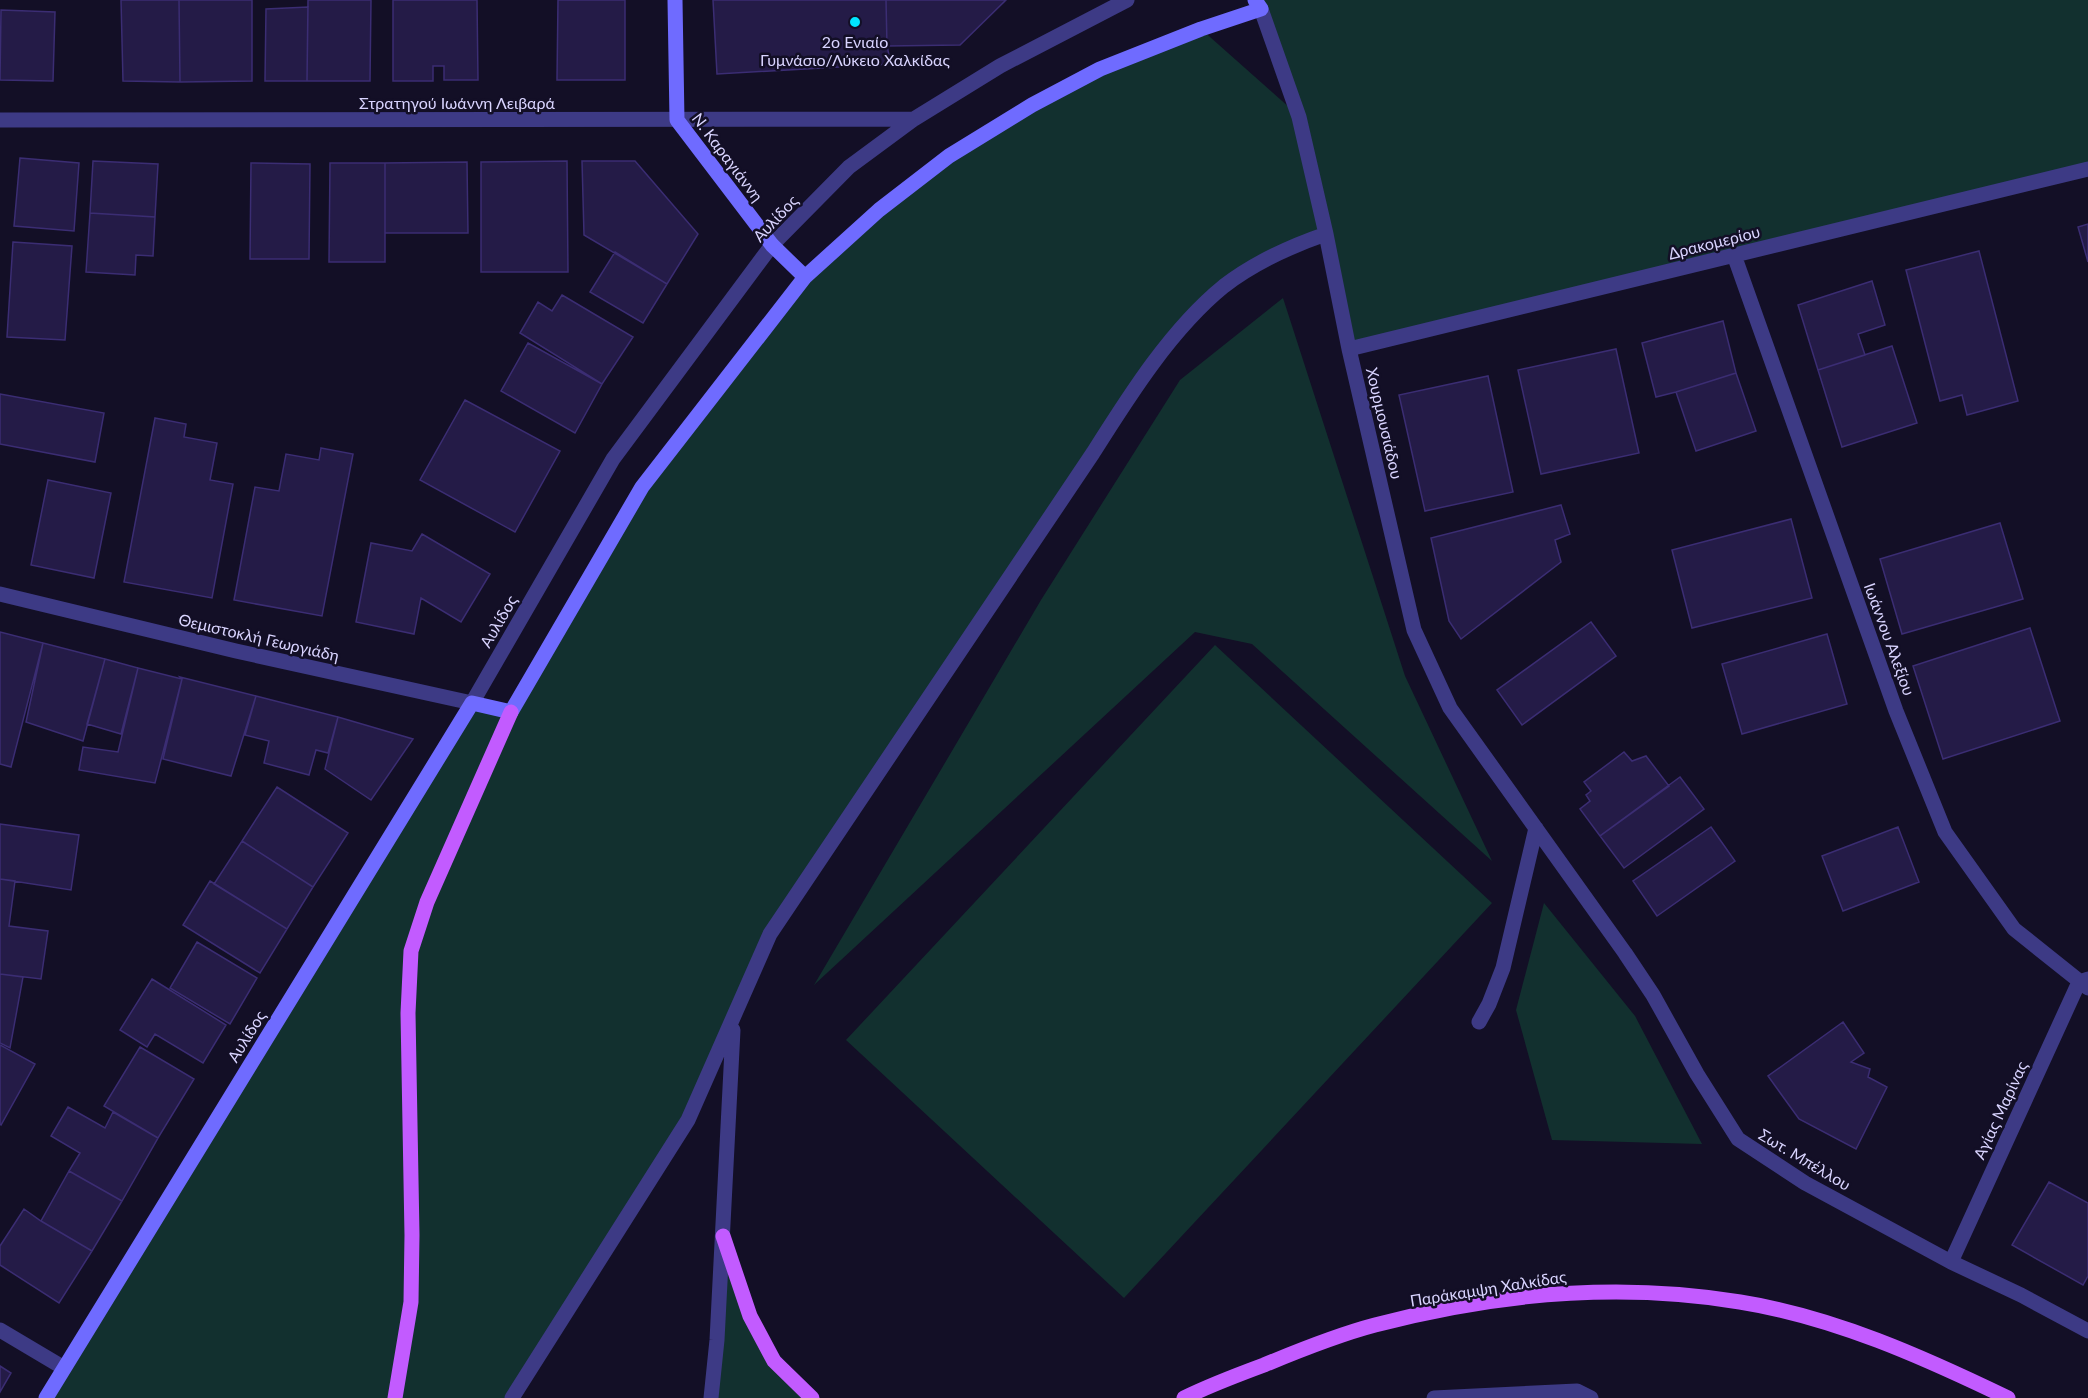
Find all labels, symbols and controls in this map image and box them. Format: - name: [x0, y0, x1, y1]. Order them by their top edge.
- marker: 2ο Ενιαίο Γυμνάσιο/Λύκειο Χαλκίδας: [848, 15, 862, 29]
- place label: 2ο Ενιαίο Γυμνάσιο/Λύκειο Χαλκίδας: [760, 32, 950, 69]
- street label: Στρατηγού Ιωάννη Λειβαρά: [359, 93, 556, 112]
- street label: Ν. Καραγιάννη: [689, 109, 767, 205]
- street label: Αυλίδος: [749, 190, 802, 245]
- street label: Δρακομερίου: [1666, 221, 1762, 263]
- street label: Χουρμουσιάδου: [1363, 365, 1407, 481]
- street label: Ιωάννου Αλεξίου: [1860, 580, 1919, 698]
- street label: Αυλίδος: [475, 591, 521, 650]
- street label: Θεμιστοκλή Γεωργιάδη: [177, 609, 341, 665]
- street label: Αυλίδος: [223, 1006, 269, 1065]
- street label: Αγίας Μαρίνας: [1969, 1058, 2031, 1162]
- street label: Σωτ. Μπέλλου: [1756, 1124, 1854, 1194]
- street label: Παράκαμψη Χαλκίδας: [1408, 1266, 1568, 1310]

